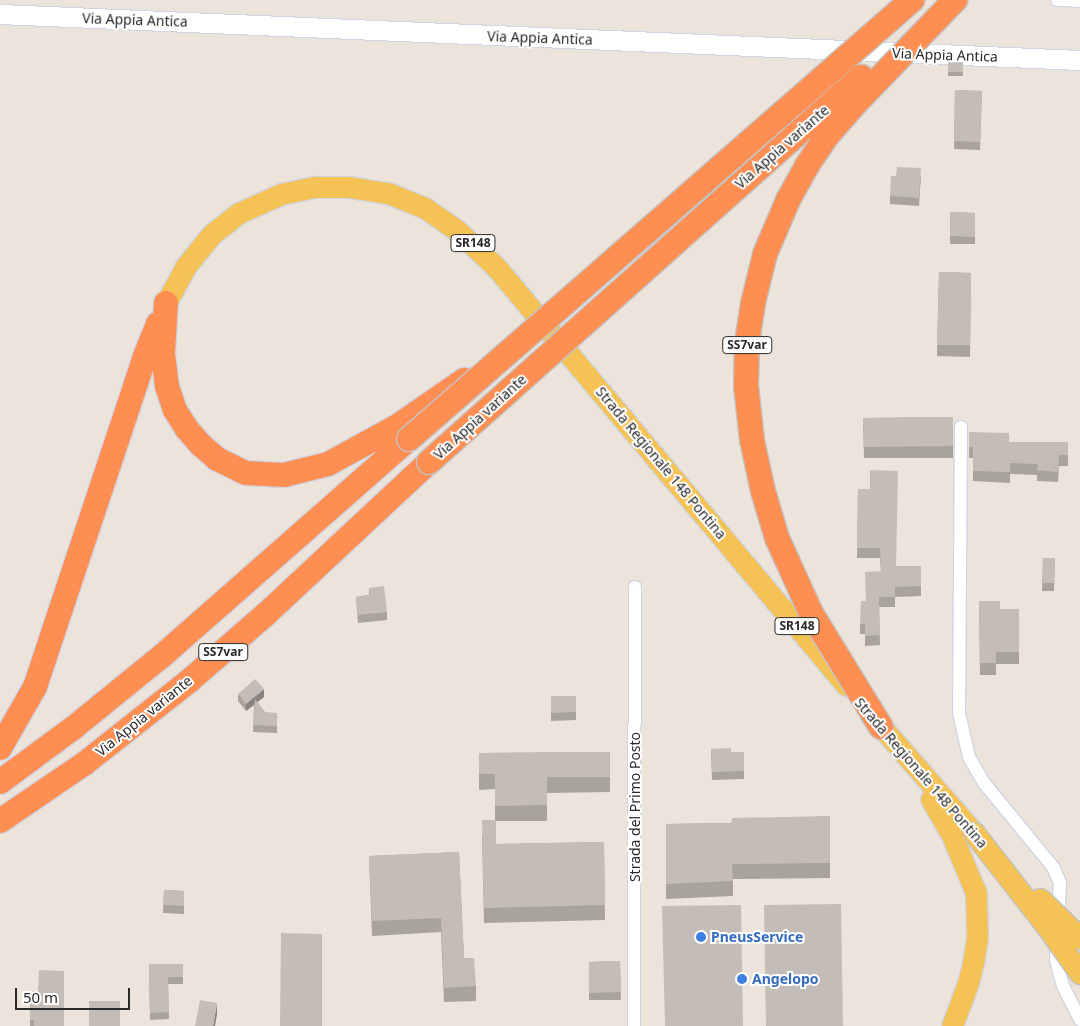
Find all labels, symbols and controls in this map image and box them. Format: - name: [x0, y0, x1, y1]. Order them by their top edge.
- street label: Via Appia Antica: [82, 10, 188, 30]
- street label: Via Appia Antica: [487, 28, 593, 48]
- street label: Via Appia Antica: [892, 45, 998, 65]
- street label: Via Appia variante: [732, 102, 832, 192]
- road number: SR148: [449, 234, 497, 252]
- road number: SS7var: [722, 336, 772, 354]
- street label: Via Appia variante: [430, 371, 530, 463]
- street label: Strada Regionale 148 Pontina: [592, 383, 730, 543]
- road number: SR148: [773, 616, 821, 636]
- road number: SS7var: [198, 642, 248, 662]
- street label: Via Appia variante: [93, 672, 195, 760]
- street label: Strada Regionale 148 Pontina: [851, 694, 991, 852]
- street label: Strada del Primo Posto: [627, 732, 643, 882]
- place label: PneusService: [711, 929, 803, 945]
- marker: PneusService: [695, 931, 707, 943]
- place label: Angelopo: [752, 971, 819, 987]
- marker: Angelopo: [736, 973, 748, 985]
- scale bar: [18, 978, 132, 1010]
- text: 50 m: [23, 987, 58, 1007]

